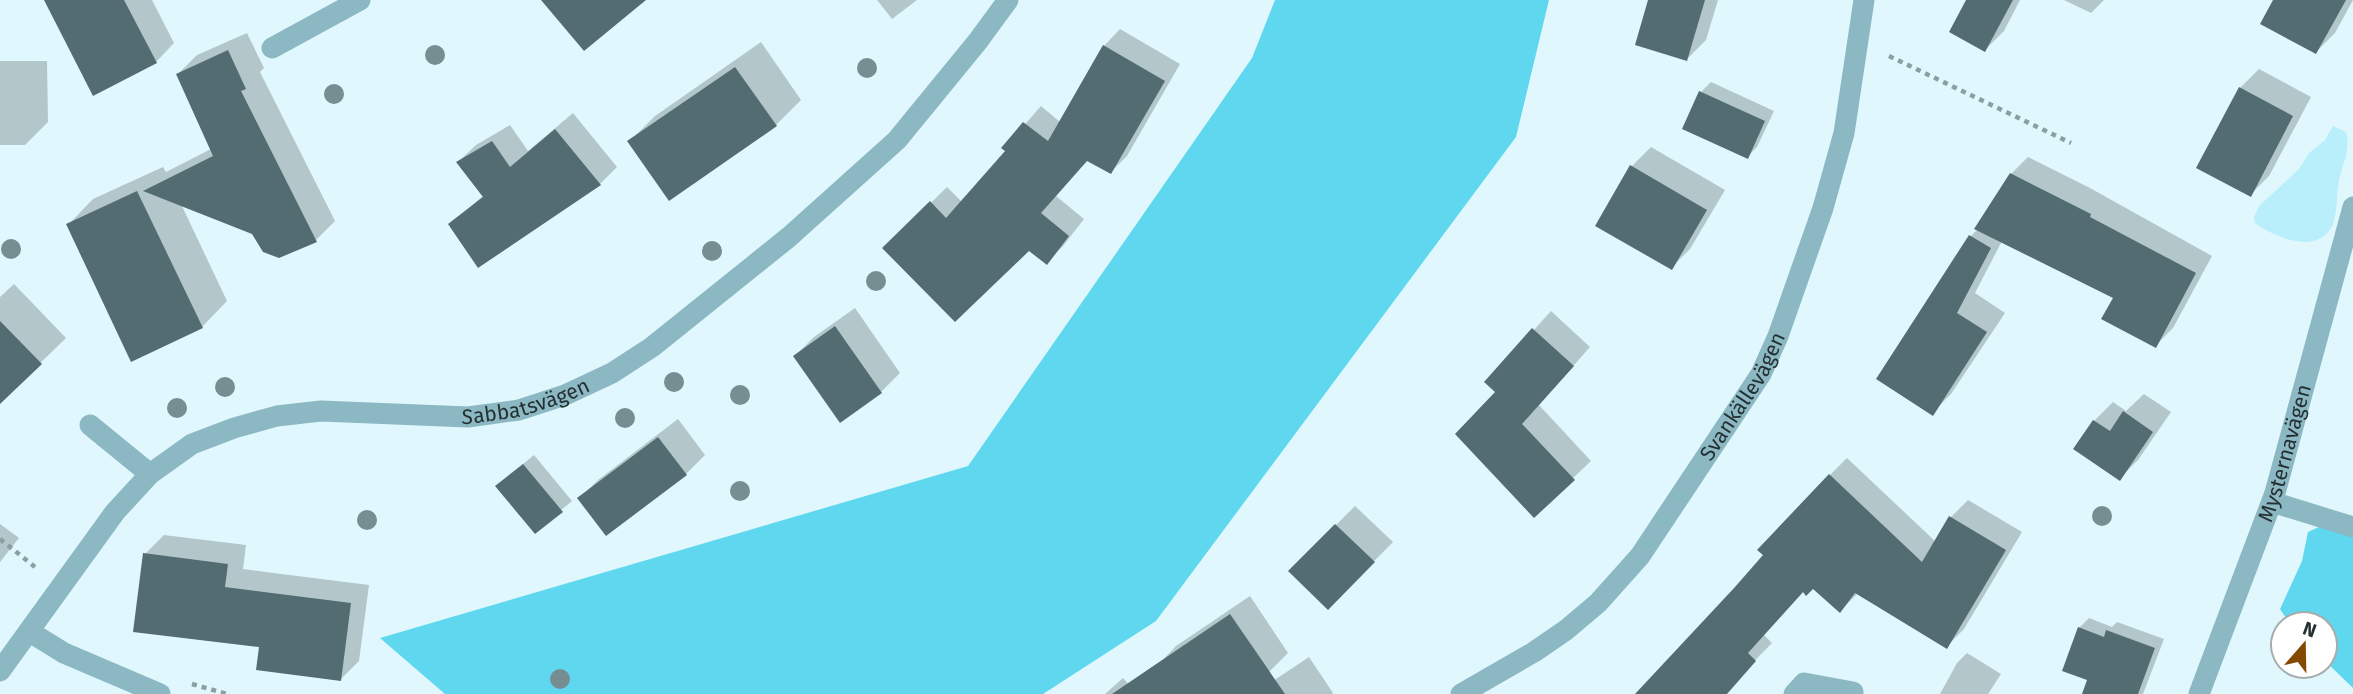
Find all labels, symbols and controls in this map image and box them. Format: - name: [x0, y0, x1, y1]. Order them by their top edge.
- street label: Svankällevägen: [1694, 328, 1791, 466]
- street label: Sabbatsvägen: [461, 372, 594, 430]
- street label: Mysternavägen: [2252, 381, 2317, 526]
- north arrow: [2269, 610, 2339, 680]
- text: N: [2300, 617, 2320, 642]

